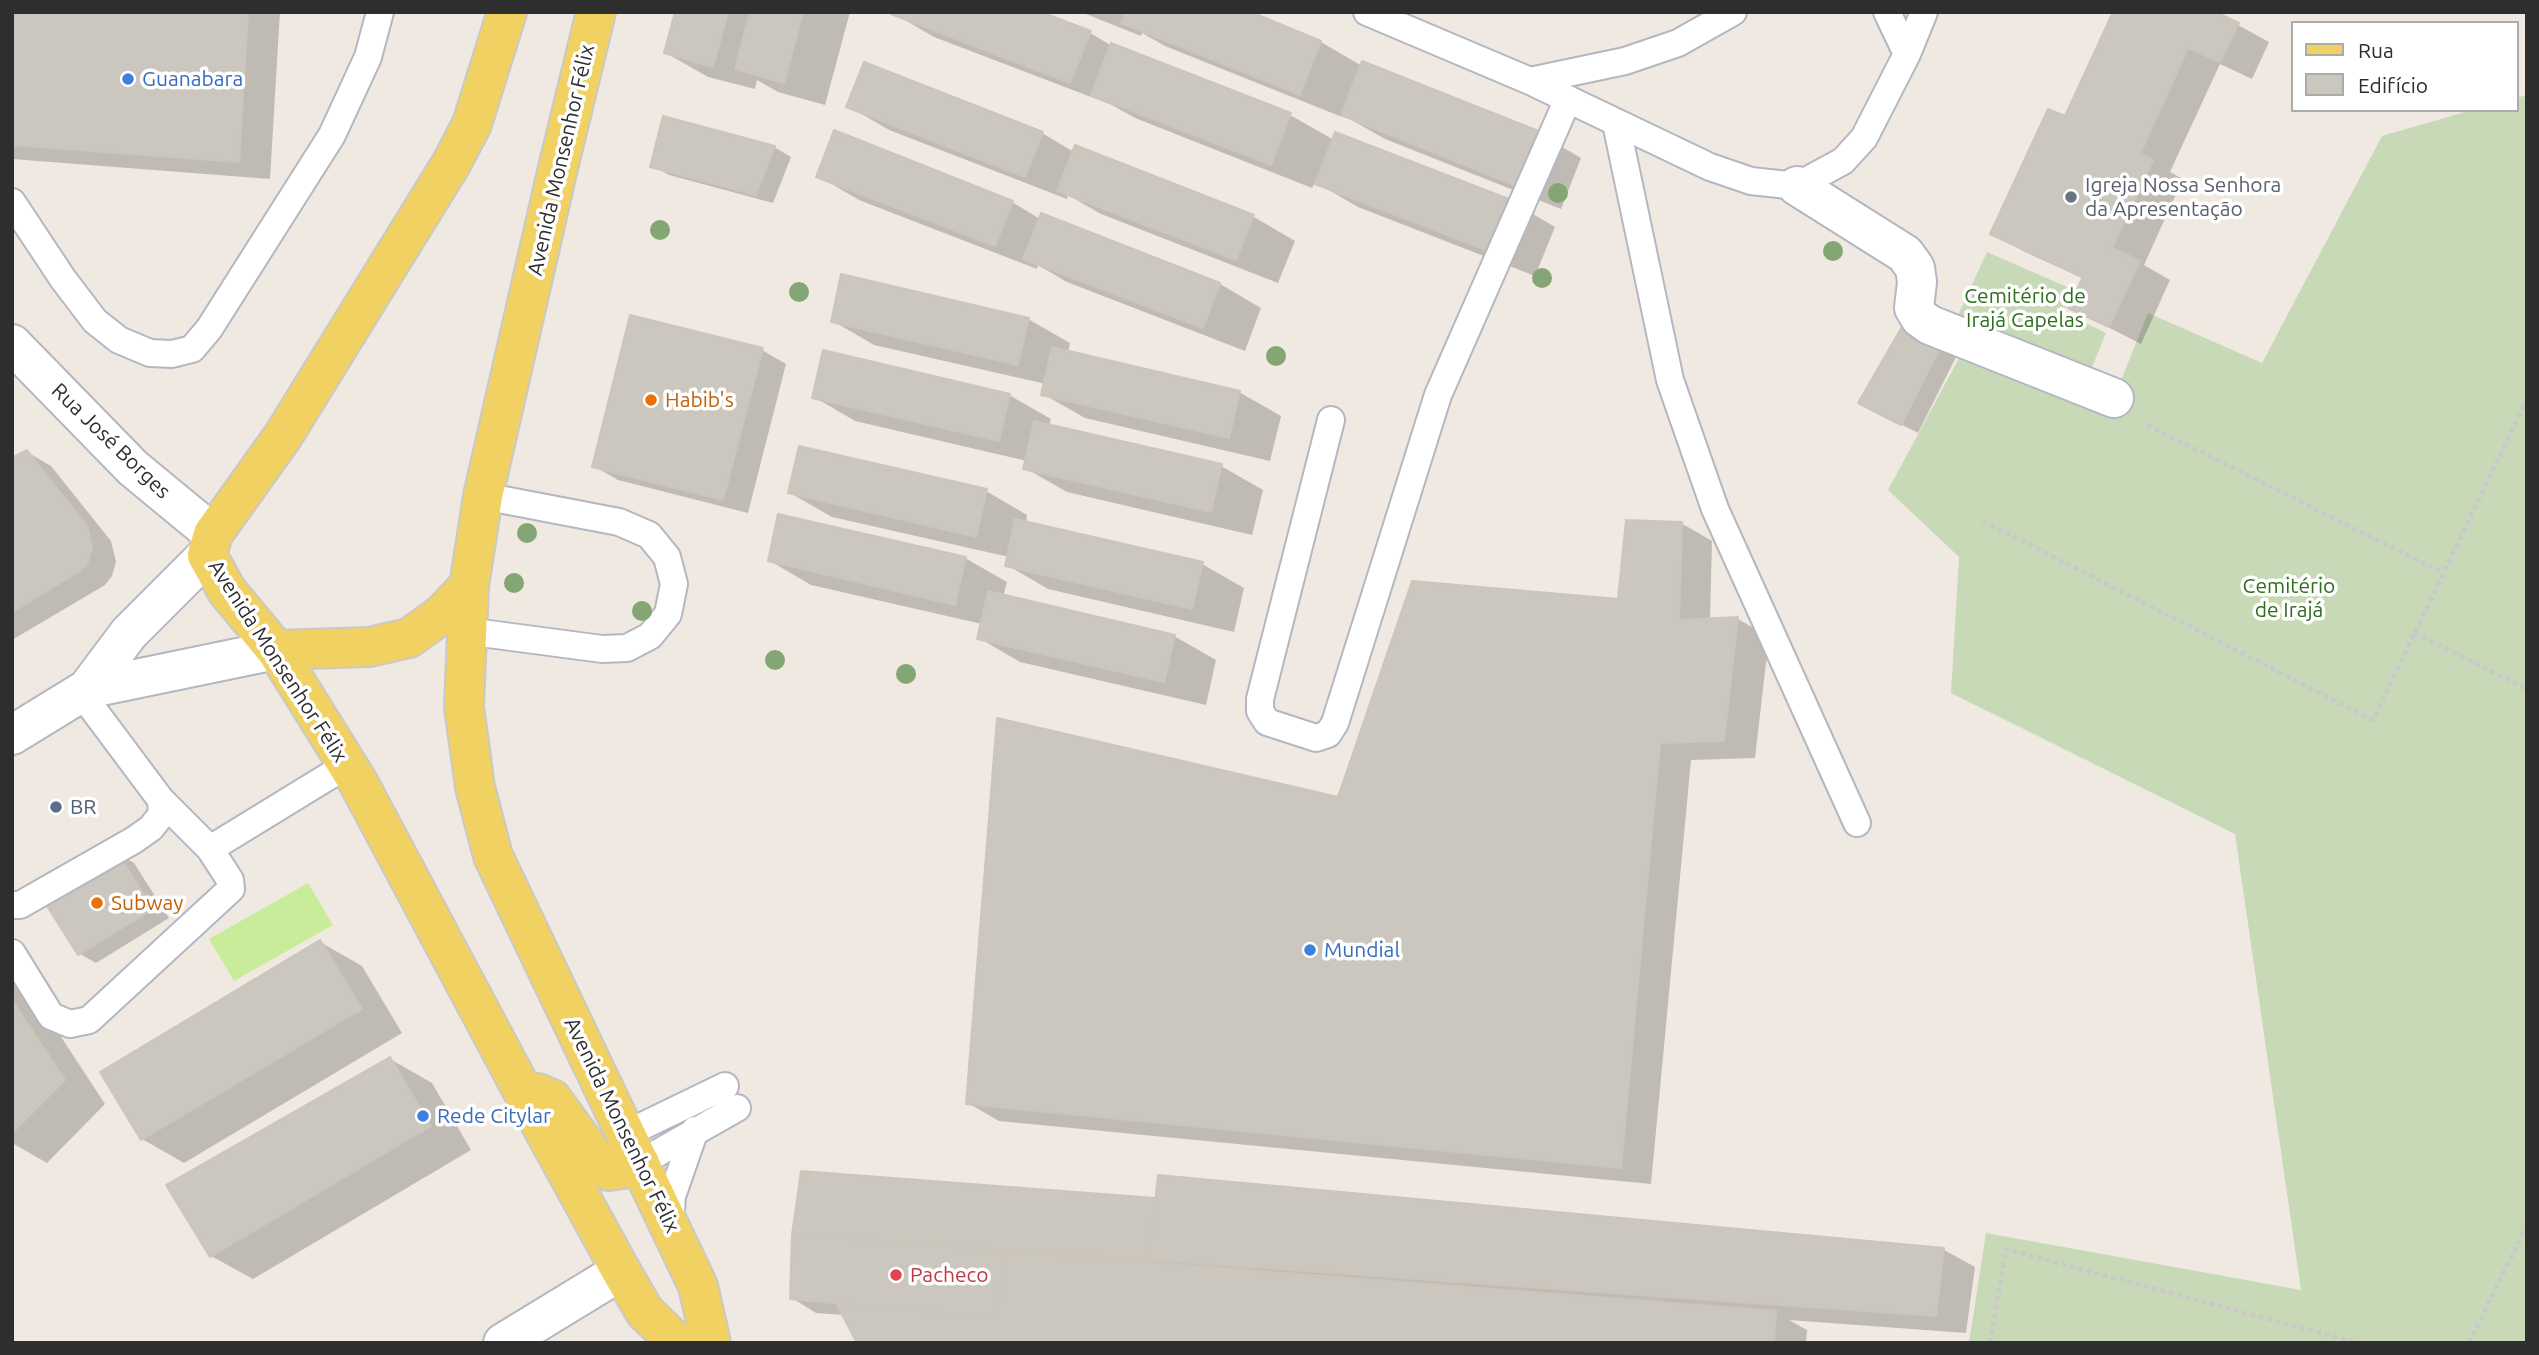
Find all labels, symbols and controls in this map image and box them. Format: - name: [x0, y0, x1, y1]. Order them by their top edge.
- legend: [2290, 21, 2518, 112]
- text: Rua: [2358, 38, 2394, 62]
- street label: Avenida Monsenhor Félix: [522, 42, 600, 278]
- place label: Guanabara: [142, 66, 243, 92]
- marker: Guanabara: [120, 71, 136, 87]
- text: Edifício: [2358, 73, 2428, 97]
- place label: Igreja Nossa Senhora da Apresentação: [2085, 172, 2281, 222]
- marker: Igreja Nossa Senhora da Apresentação: [2063, 189, 2079, 205]
- park label: Cemitério de Irajá Capelas: [1964, 283, 2086, 333]
- street label: Rua José Borges: [46, 378, 176, 504]
- place label: Habib's: [665, 387, 734, 413]
- marker: Habib's: [643, 392, 659, 408]
- street label: Avenida Monsenhor Félix: [203, 555, 353, 767]
- park label: Cemitério de Irajá: [2243, 573, 2335, 623]
- place label: BR: [70, 794, 96, 820]
- marker: BR: [48, 799, 64, 815]
- place label: Subway: [111, 890, 183, 916]
- marker: Subway: [89, 895, 105, 911]
- place label: Mundial: [1324, 937, 1400, 963]
- marker: Mundial: [1302, 942, 1318, 958]
- street label: Avenida Monsenhor Félix: [559, 1013, 685, 1237]
- place label: Rede Citylar: [437, 1103, 551, 1129]
- marker: Rede Citylar: [415, 1108, 431, 1124]
- place label: Pacheco: [910, 1262, 988, 1288]
- marker: Pacheco: [888, 1267, 904, 1283]

